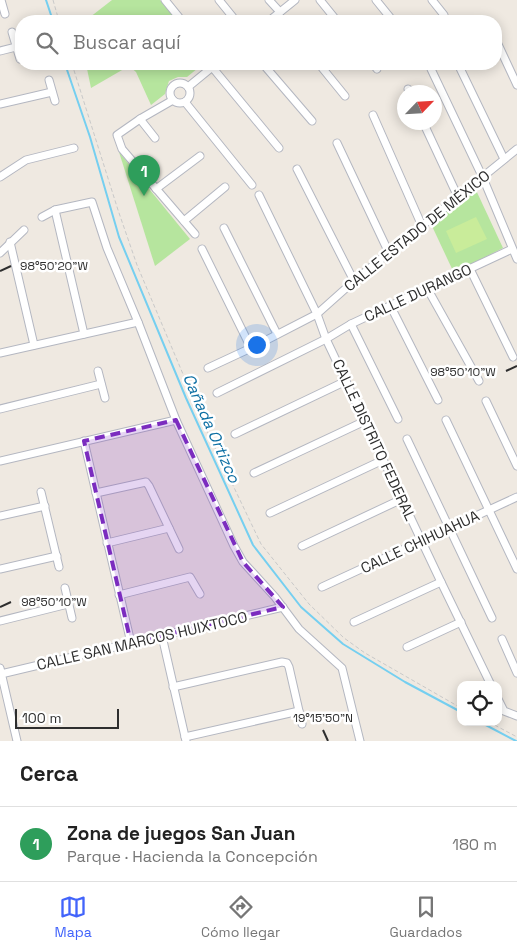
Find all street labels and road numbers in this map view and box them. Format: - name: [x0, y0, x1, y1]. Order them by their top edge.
- street label: CALLE ESTADO DE MÉXICO: [340, 166, 494, 295]
- street label: CALLE DURANGO: [361, 259, 475, 326]
- street label: CALLE DISTRITO FEDERAL: [329, 356, 420, 524]
- street label: CALLE CHIHUAHUA: [357, 505, 483, 577]
- street label: CALLE SAN MARCOS HUIXTOCO: [35, 607, 249, 674]

